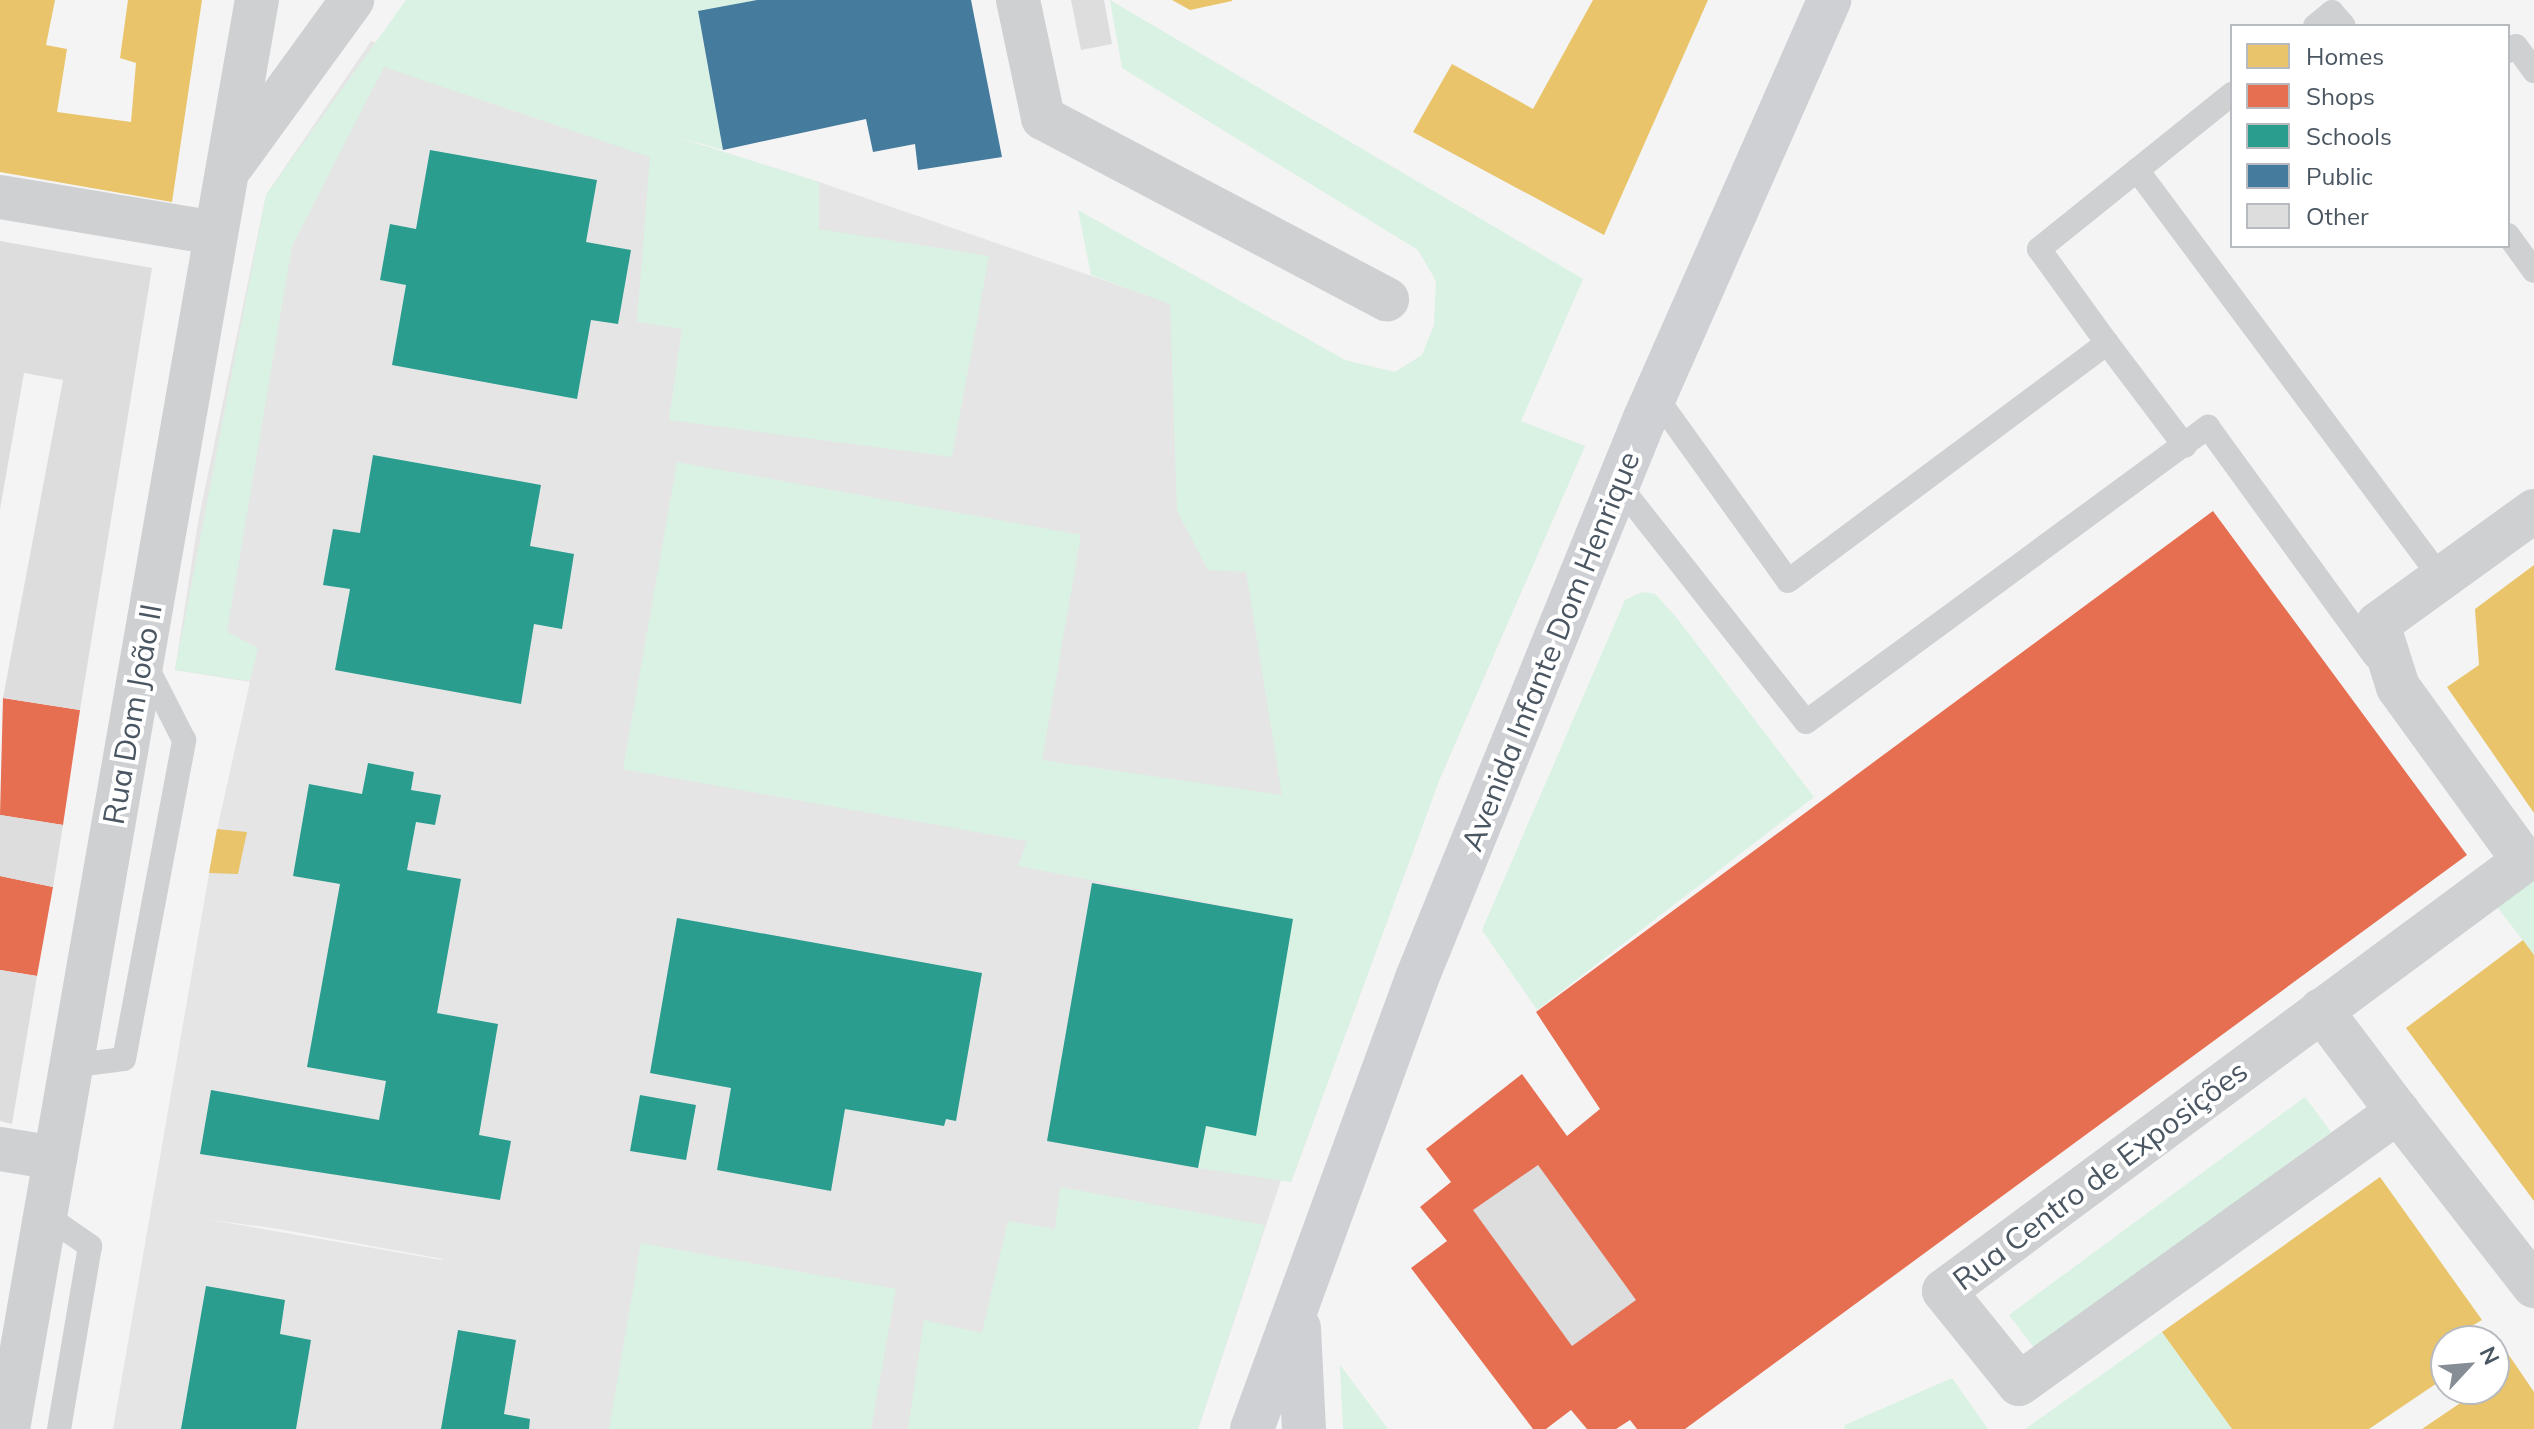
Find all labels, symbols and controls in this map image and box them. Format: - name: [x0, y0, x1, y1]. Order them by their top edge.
- legend: [2230, 24, 2510, 248]
- text: Homes: [2306, 41, 2384, 71]
- text: Shops: [2306, 81, 2375, 111]
- text: Schools: [2306, 121, 2392, 151]
- text: Public: [2306, 161, 2373, 191]
- text: Other: [2306, 201, 2369, 231]
- street label: Avenida Infante Dom Henrique: [1453, 446, 1647, 856]
- street label: Rua Dom João II: [95, 601, 169, 827]
- street label: Rua Centro de Exposições: [1946, 1053, 2254, 1297]
- north arrow: [2430, 1325, 2510, 1405]
- text: N: [2474, 1342, 2506, 1369]

